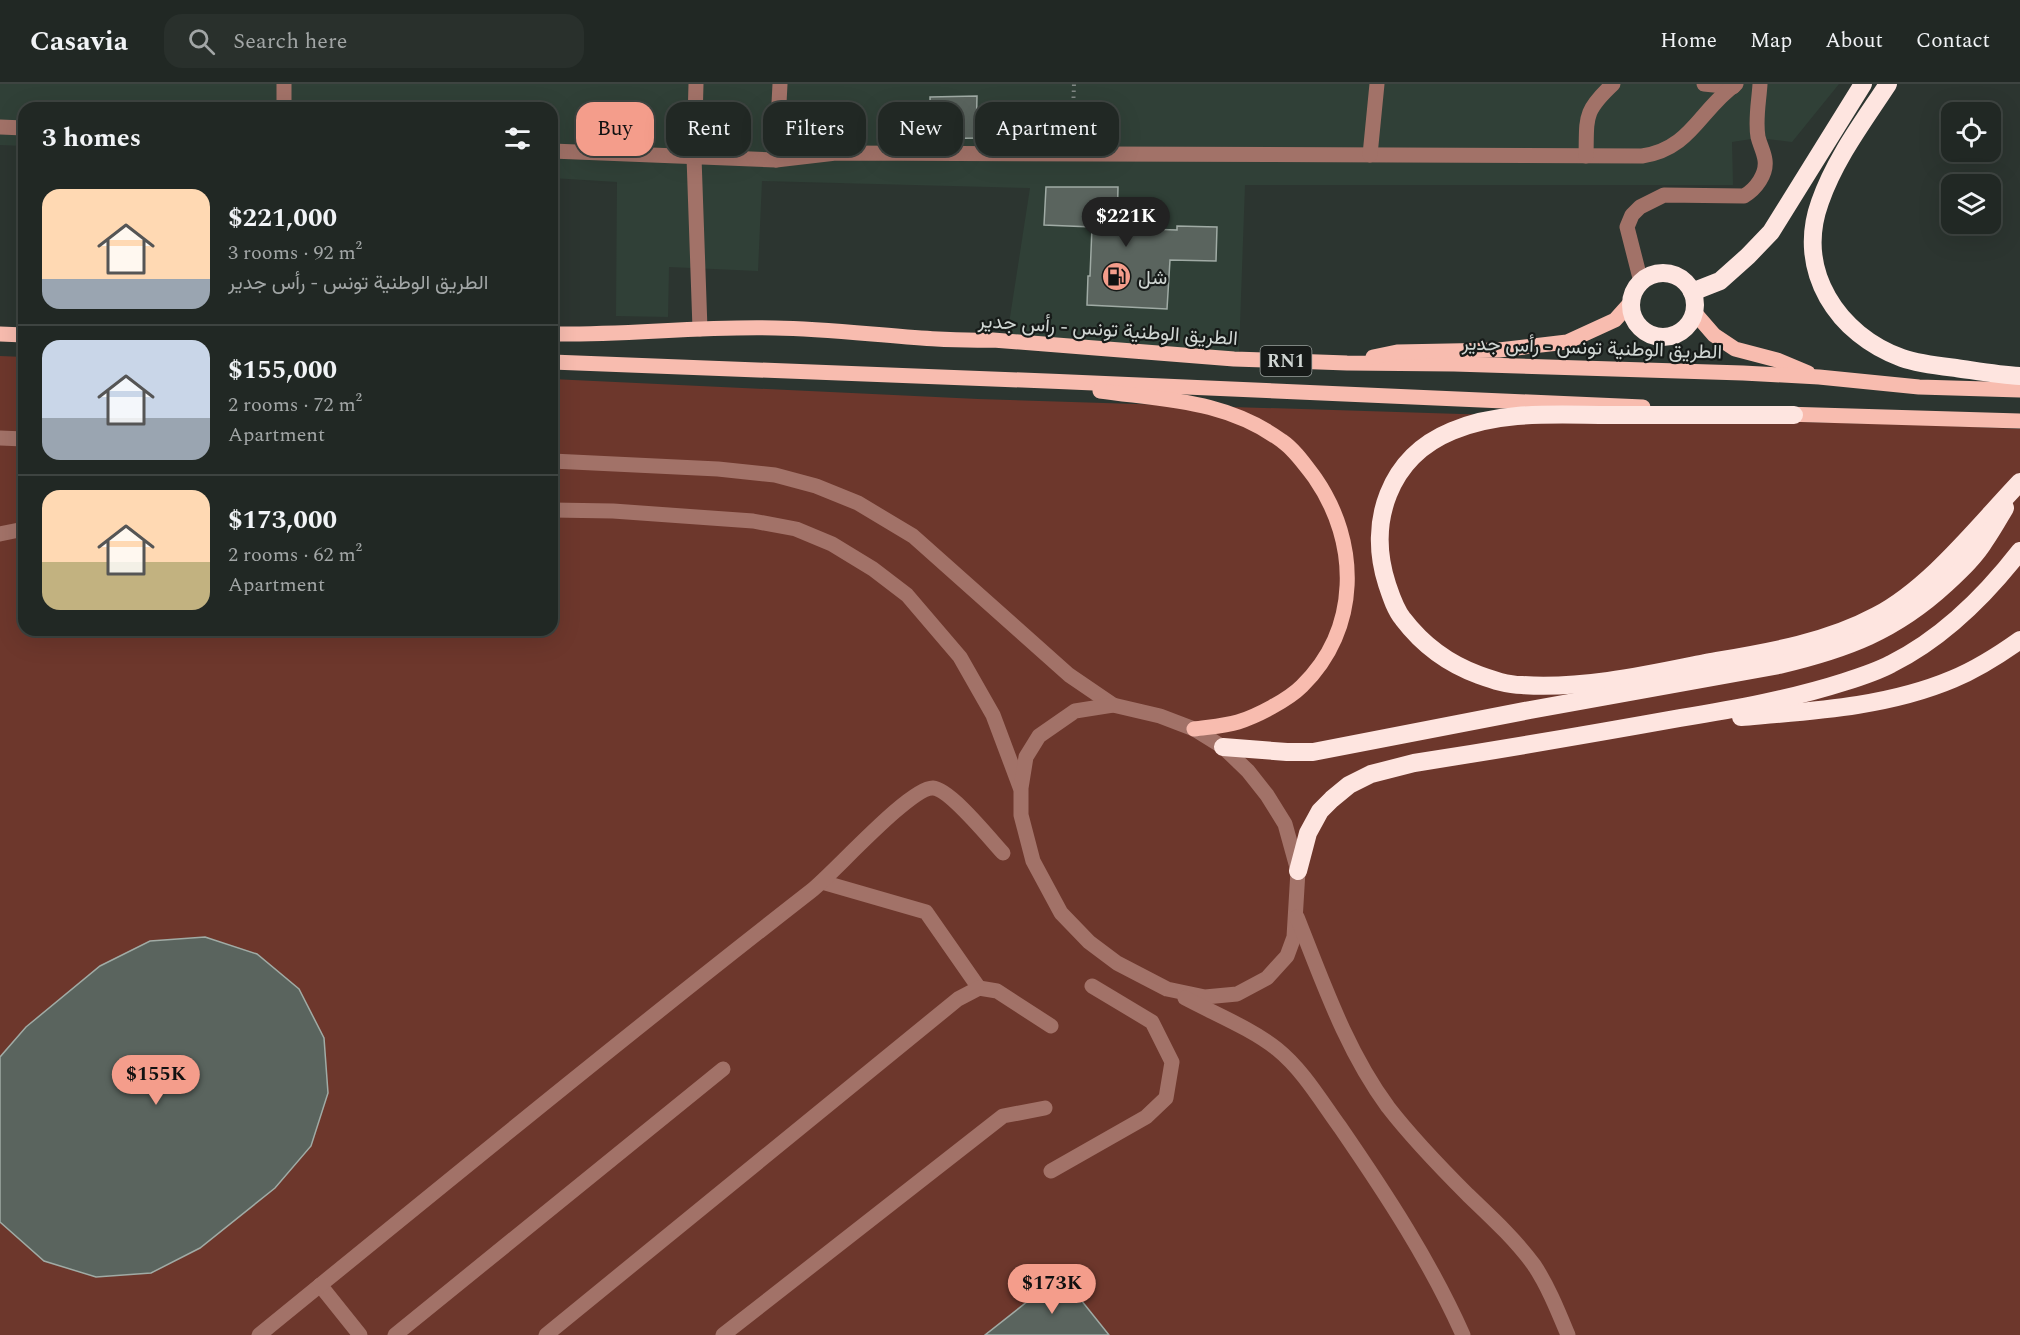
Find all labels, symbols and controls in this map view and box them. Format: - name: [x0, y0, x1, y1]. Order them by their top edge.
- search box: [164, 14, 584, 68]
- text: Casavia: [30, 20, 128, 63]
- icon: search: [185, 25, 218, 58]
- text: Search here: [233, 25, 347, 58]
- text: Home: [1660, 25, 1717, 57]
- text: Map: [1750, 25, 1792, 57]
- text: About: [1825, 25, 1883, 57]
- text: Contact: [1916, 25, 1990, 57]
- chip: Buy: [576, 102, 654, 156]
- chip: Rent: [666, 102, 751, 156]
- chip: Filters: [763, 102, 866, 156]
- chip: New: [878, 102, 963, 156]
- chip: Apartment: [975, 102, 1119, 156]
- map controls: [1941, 102, 2001, 234]
- button: locate: [1941, 102, 2001, 162]
- text: 3 homes: [42, 118, 141, 158]
- icon: filters: [501, 122, 534, 155]
- button: layers: [1941, 174, 2001, 234]
- pin: $221K: [1084, 197, 1168, 248]
- text: $221,000: [228, 198, 337, 238]
- text: $221K: [1096, 201, 1156, 231]
- icon: home: [90, 213, 162, 285]
- text: 3 rooms · 92 m²: [228, 238, 362, 268]
- fuel station icon: شل: [1101, 261, 1133, 293]
- place label: شل: [1138, 263, 1167, 293]
- text: الطريق الوطنية تونس - رأس جدير: [228, 268, 488, 298]
- street label: الطريق الوطنية تونس - رأس جدير: [976, 306, 1239, 354]
- street label: الطريق الوطنية تونس - رأس جدير: [1460, 328, 1723, 368]
- road number: RN1: [1260, 346, 1312, 376]
- text: $155,000: [228, 350, 337, 390]
- icon: home: [90, 364, 162, 436]
- text: 2 rooms · 72 m²: [228, 390, 362, 420]
- text: Apartment: [228, 420, 325, 450]
- text: $173,000: [228, 500, 337, 540]
- icon: home: [90, 514, 162, 586]
- text: 2 rooms · 62 m²: [228, 540, 362, 570]
- text: Apartment: [228, 570, 325, 600]
- pin: $155K: [114, 1055, 198, 1106]
- text: $155K: [126, 1059, 186, 1089]
- pin: $173K: [1010, 1264, 1094, 1315]
- text: $173K: [1022, 1268, 1082, 1298]

